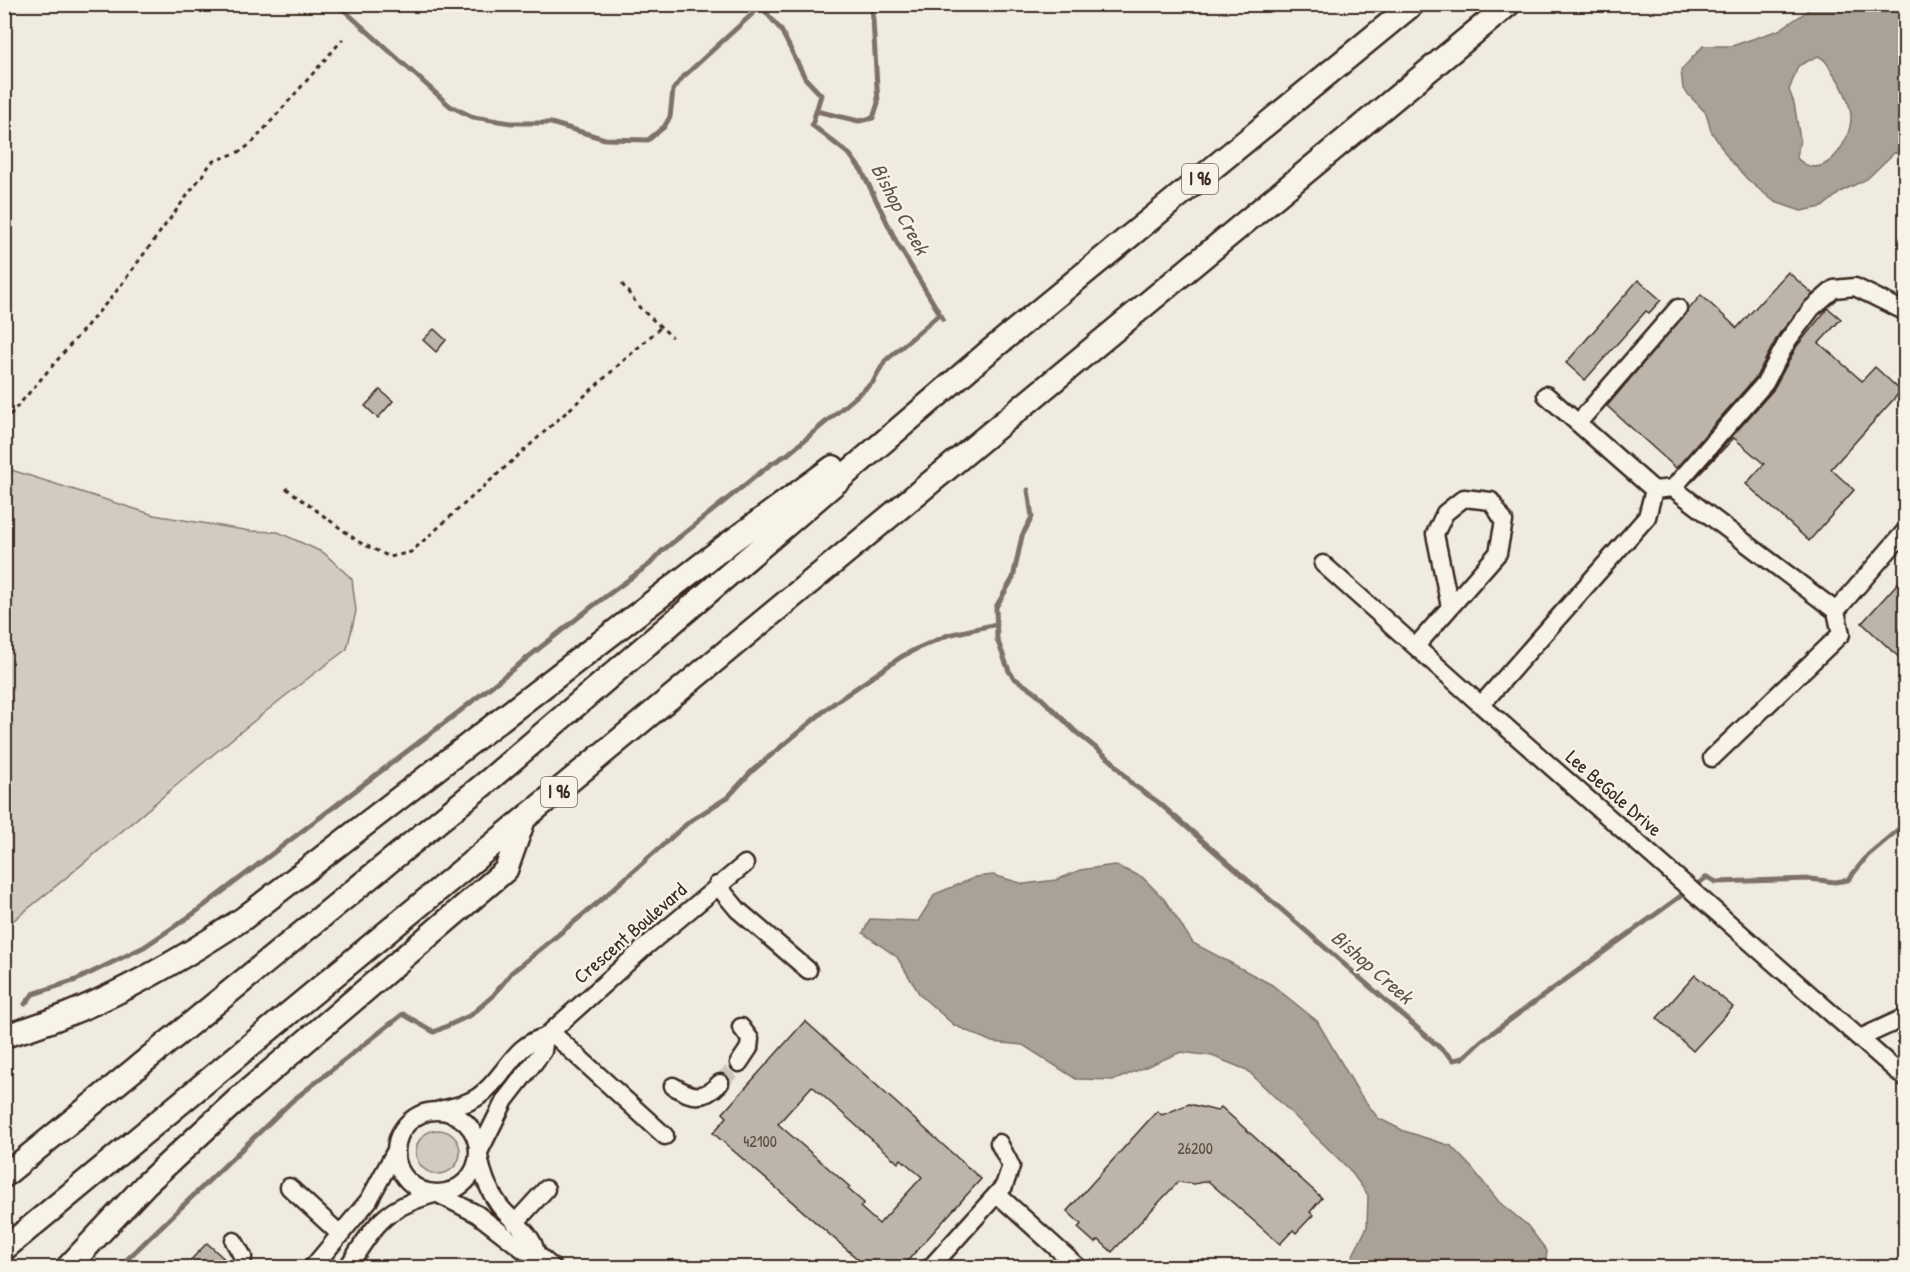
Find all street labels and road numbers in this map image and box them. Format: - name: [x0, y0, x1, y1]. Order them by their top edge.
- road number: I 96: [1182, 164, 1218, 194]
- street label: Lee BeGole Drive: [1560, 743, 1668, 842]
- road number: I 96: [541, 777, 577, 807]
- street label: Crescent Boulevard: [567, 876, 692, 989]

